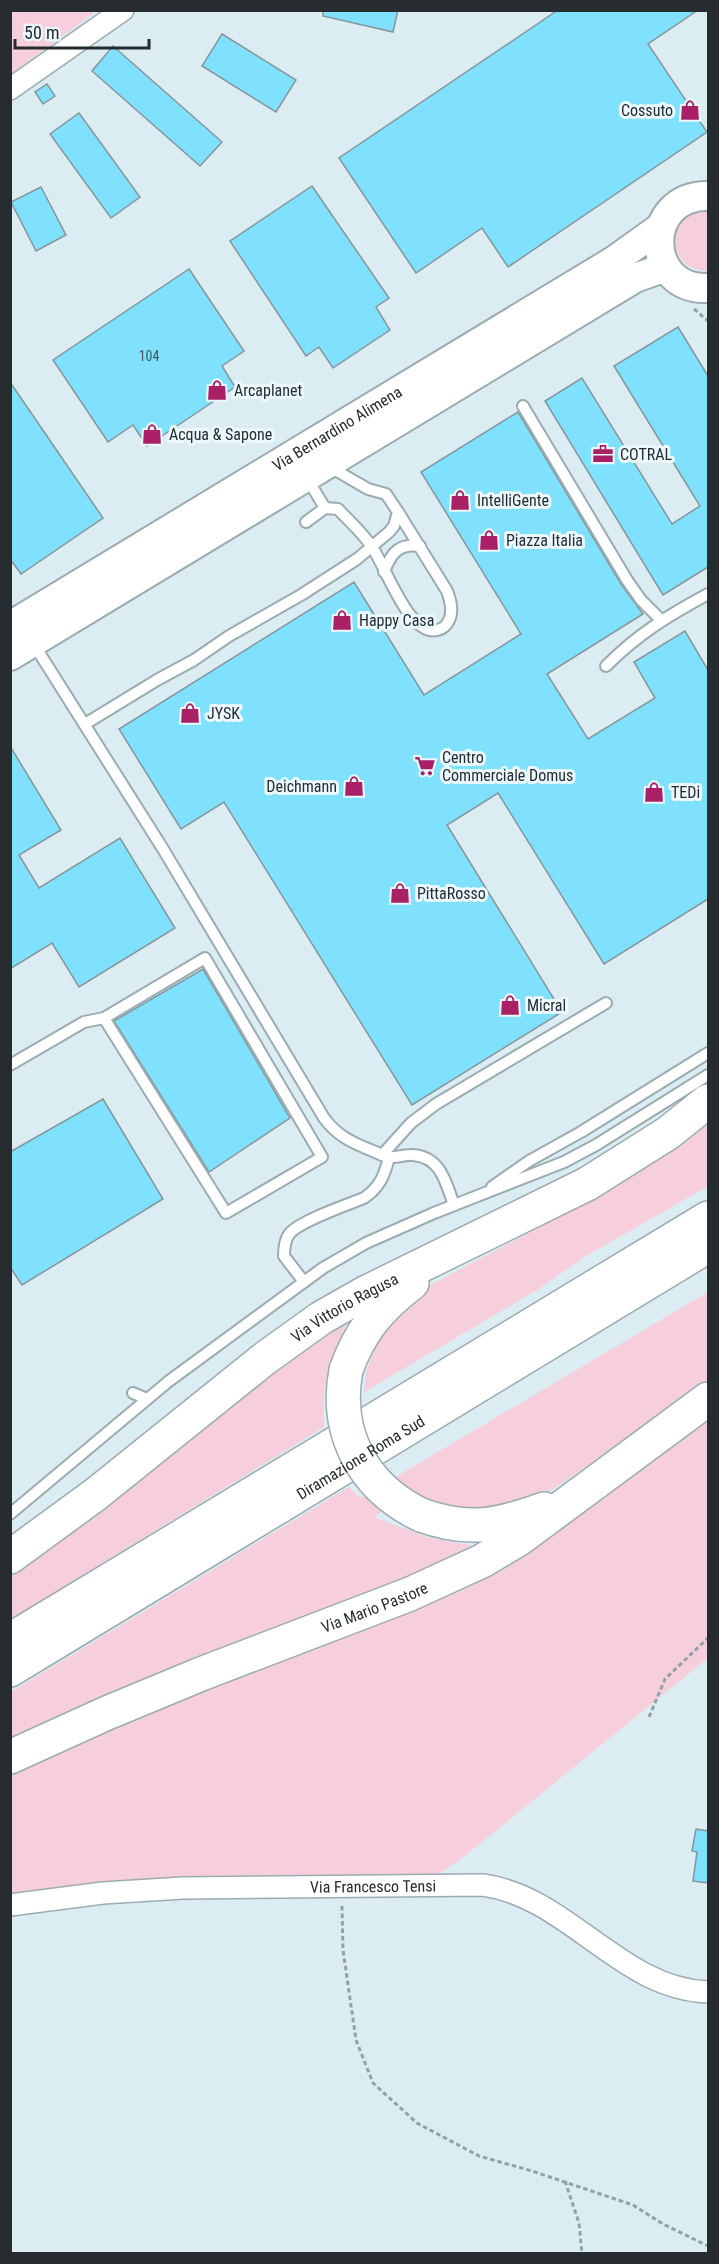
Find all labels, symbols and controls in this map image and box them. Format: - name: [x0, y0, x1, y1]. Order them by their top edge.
- scale bar: [15, 12, 148, 50]
- text: 50 m: [24, 22, 59, 43]
- shop icon: Cossuto: [678, 98, 702, 122]
- place label: Cossuto: [621, 101, 673, 120]
- house number: 104: [139, 348, 159, 364]
- shop icon: Arcaplanet: [205, 378, 229, 402]
- place label: Arcaplanet: [234, 381, 302, 400]
- street label: Via Bernardino Alimena: [269, 382, 405, 475]
- shop icon: Acqua & Sapone: [140, 422, 164, 446]
- place label: Acqua & Sapone: [169, 425, 272, 444]
- office icon: COTRAL: [591, 442, 615, 466]
- place label: COTRAL: [620, 445, 673, 464]
- shop icon: IntelliGente: [448, 488, 472, 512]
- place label: IntelliGente: [477, 491, 549, 510]
- shop icon: Piazza Italia: [477, 528, 501, 552]
- place label: Piazza Italia: [506, 531, 583, 550]
- shop icon: Happy Casa: [330, 608, 354, 632]
- place label: Happy Casa: [359, 611, 434, 630]
- shop icon: JYSK: [178, 701, 202, 725]
- place label: JYSK: [207, 704, 240, 723]
- place label: Centro Commerciale Domus: [442, 748, 573, 785]
- supermarket icon: Centro Commerciale Domus: [413, 754, 437, 778]
- shop icon: Deichmann: [342, 774, 366, 798]
- place label: Deichmann: [266, 777, 337, 796]
- shop icon: TEDi: [642, 780, 666, 804]
- place label: TEDi: [671, 783, 700, 802]
- shop icon: PittaRosso: [388, 881, 412, 905]
- place label: PittaRosso: [417, 884, 486, 903]
- shop icon: Micral: [498, 993, 522, 1017]
- place label: Micral: [527, 996, 566, 1015]
- street label: Via Vittorio Ragusa: [287, 1269, 401, 1346]
- street label: Diramazione Roma Sud: [293, 1411, 428, 1503]
- street label: Via Mario Pastore: [318, 1578, 431, 1637]
- street label: Via Francesco Tensi: [310, 1876, 436, 1896]

